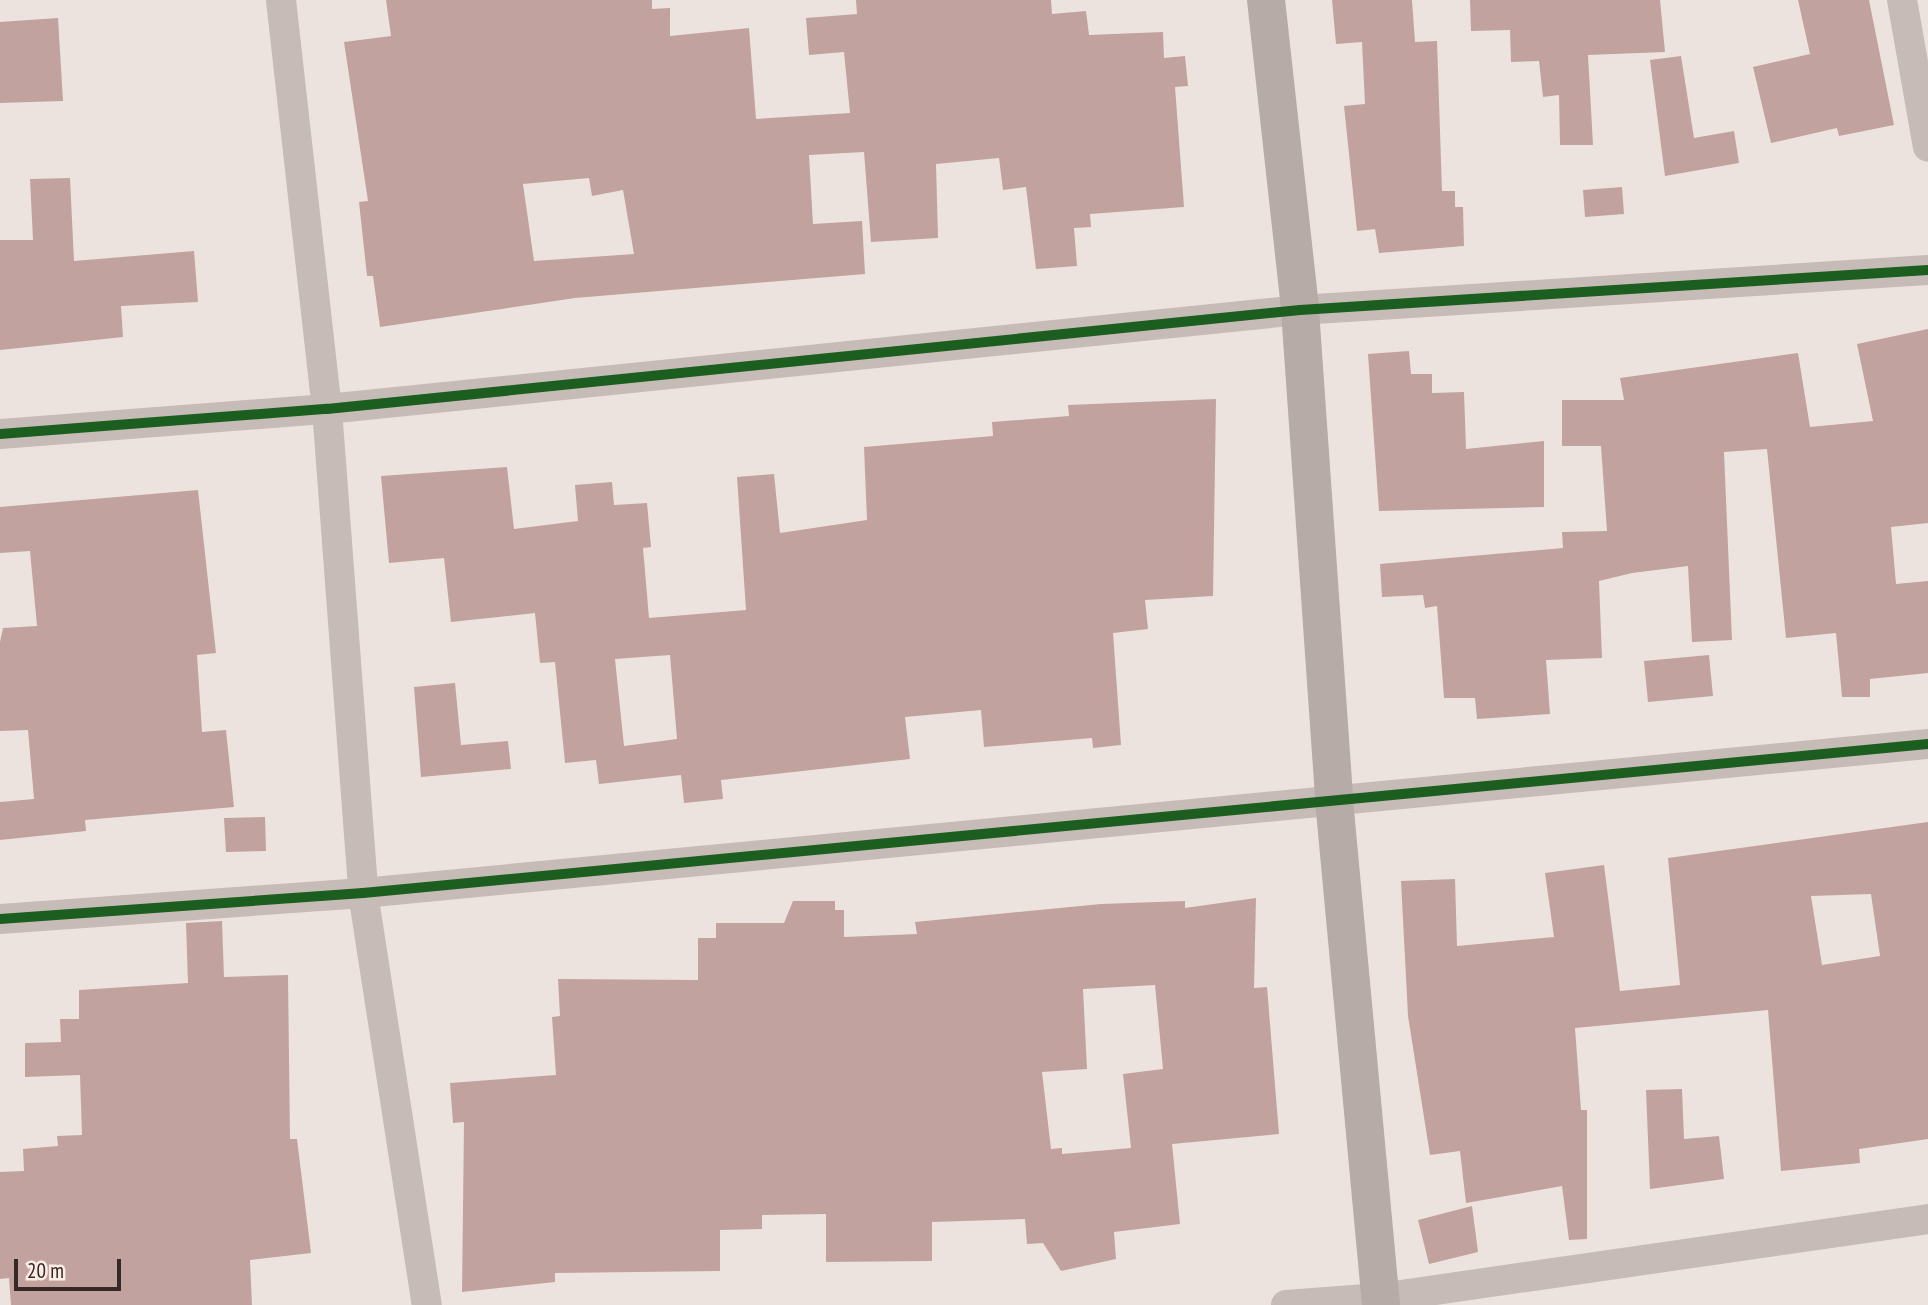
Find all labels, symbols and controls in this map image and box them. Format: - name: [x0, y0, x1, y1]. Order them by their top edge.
- scale bar: [18, 1246, 124, 1290]
- text: 20 m: [27, 1257, 64, 1284]

